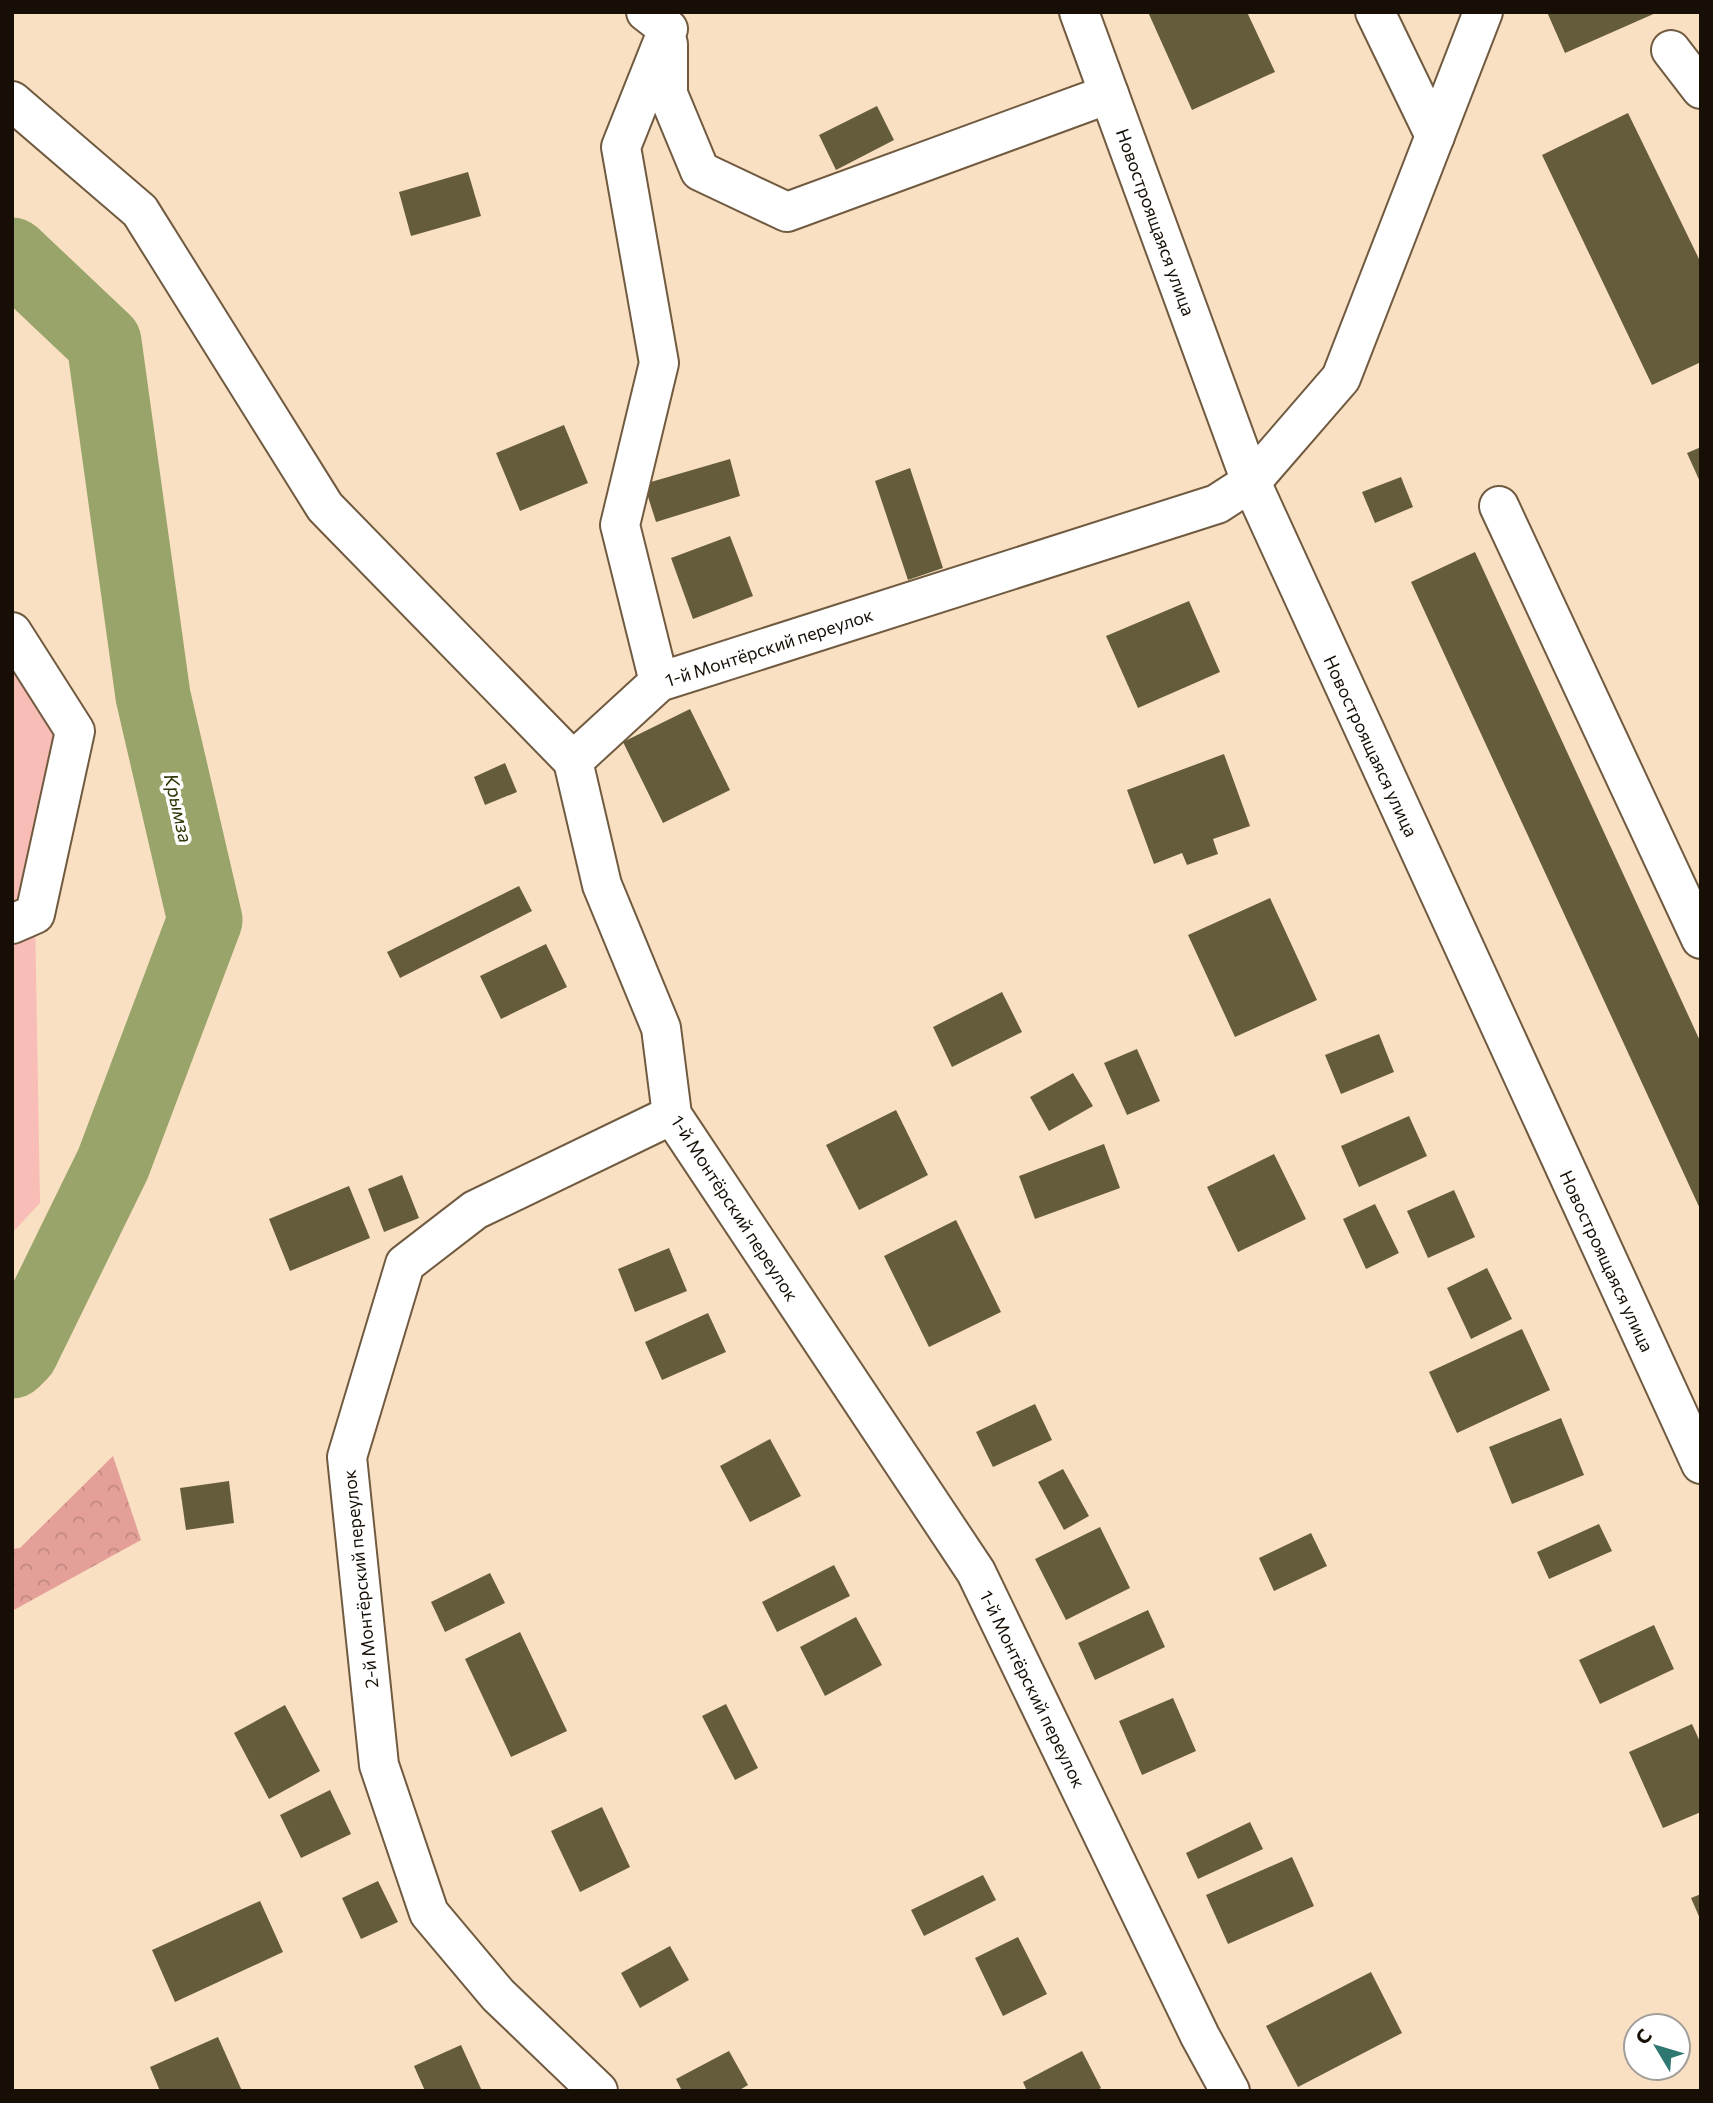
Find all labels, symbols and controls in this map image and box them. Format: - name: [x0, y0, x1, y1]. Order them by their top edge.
- street label: Новостроящаяся улица: [1112, 125, 1200, 319]
- street label: 1-й Монтёрский переулок: [662, 603, 876, 691]
- street label: Новостроящаяся улица: [1319, 652, 1423, 840]
- water label: Крымза: [160, 771, 198, 845]
- street label: 1-й Монтёрский переулок: [667, 1111, 804, 1305]
- street label: Новостроящаяся улица: [1555, 1167, 1659, 1355]
- street label: 2-й Монтёрский переулок: [338, 1468, 382, 1689]
- street label: 1-й Монтёрский переулок: [975, 1587, 1091, 1792]
- north arrow: [1622, 2012, 1692, 2082]
- text: С: [1630, 2024, 1656, 2048]

